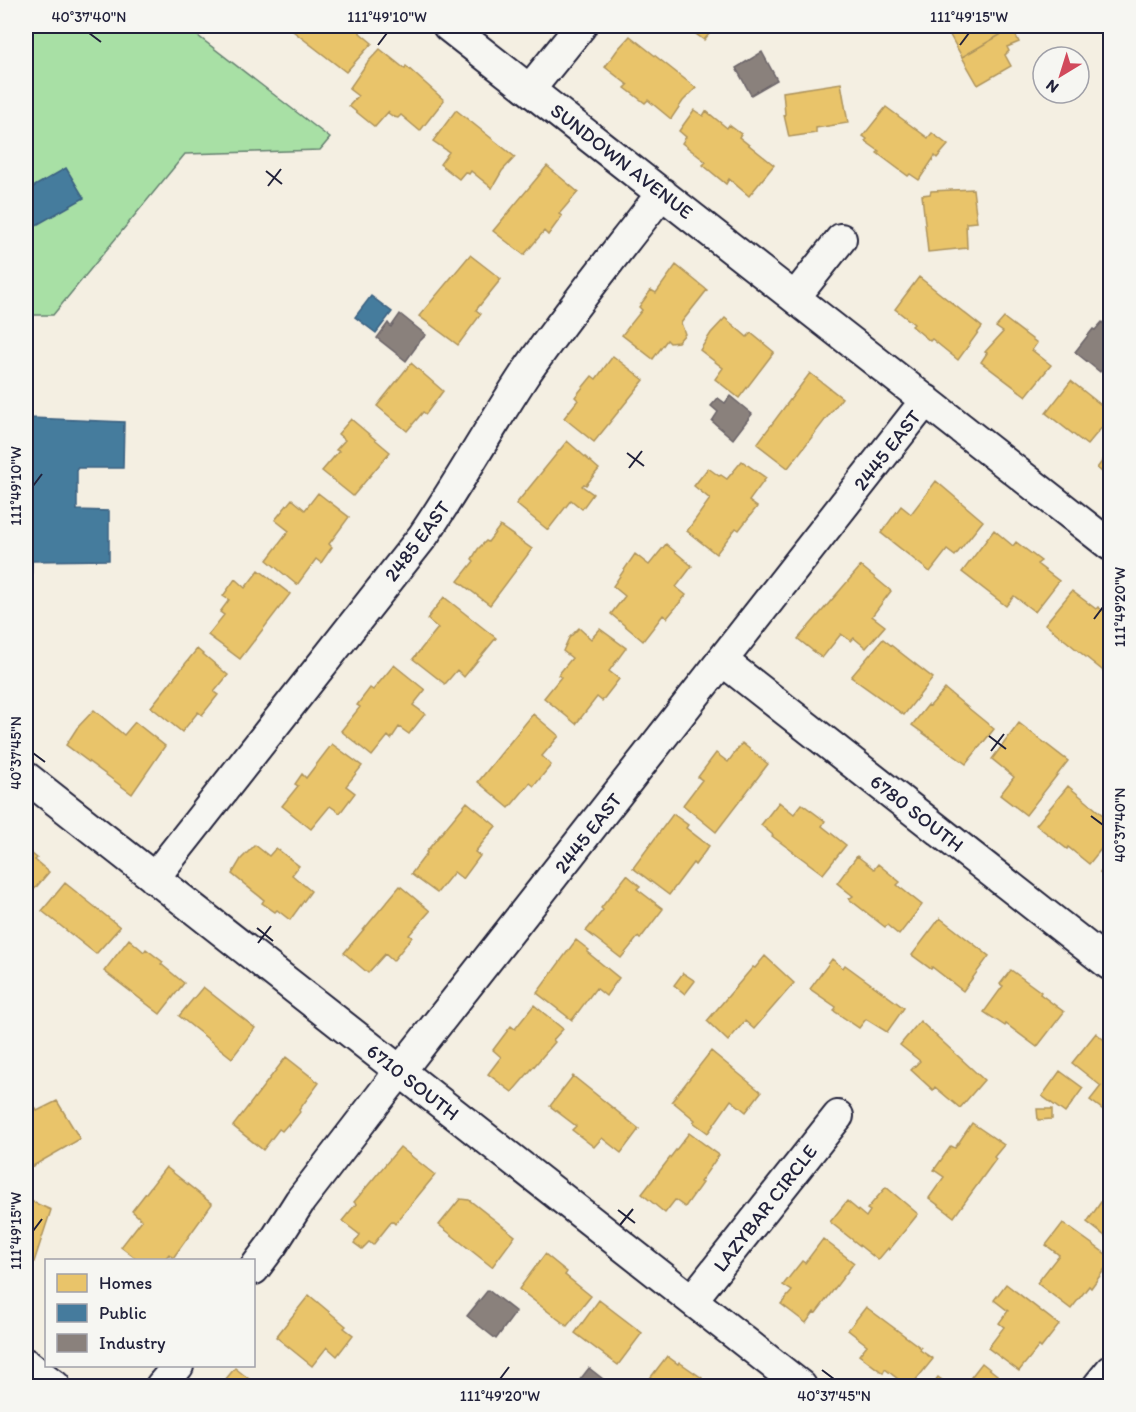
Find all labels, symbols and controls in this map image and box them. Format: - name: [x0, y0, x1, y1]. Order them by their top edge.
- text: 40°37'40"N: [52, 8, 126, 26]
- text: 111°49'10"W: [347, 8, 427, 26]
- text: 111°49'15"W: [930, 8, 1008, 26]
- north arrow: [1031, 45, 1091, 105]
- text: N: [1042, 76, 1062, 97]
- street label: SUNDOWN AVENUE: [546, 98, 698, 224]
- street label: 2445 EAST: [848, 405, 926, 495]
- text: 111°49'10"W: [7, 446, 25, 526]
- street label: 2485 EAST: [379, 496, 455, 586]
- text: 111°49'20"W: [1111, 567, 1129, 647]
- text: 40°37'45"N: [7, 716, 25, 790]
- street label: 6780 SOUTH: [865, 769, 969, 857]
- street label: 2445 EAST: [549, 788, 627, 878]
- text: 40°37'40"N: [1111, 788, 1129, 862]
- street label: 6710 SOUTH: [362, 1038, 464, 1126]
- street label: LAZYBAR CIRCLE: [708, 1140, 822, 1276]
- text: 111°49'15"W: [7, 1192, 25, 1270]
- legend: [45, 1259, 255, 1367]
- text: Homes: [99, 1272, 152, 1294]
- text: Public: [99, 1302, 147, 1324]
- text: Industry: [99, 1332, 166, 1354]
- text: 111°49'20"W: [460, 1387, 540, 1405]
- text: 40°37'45"N: [797, 1387, 871, 1405]

